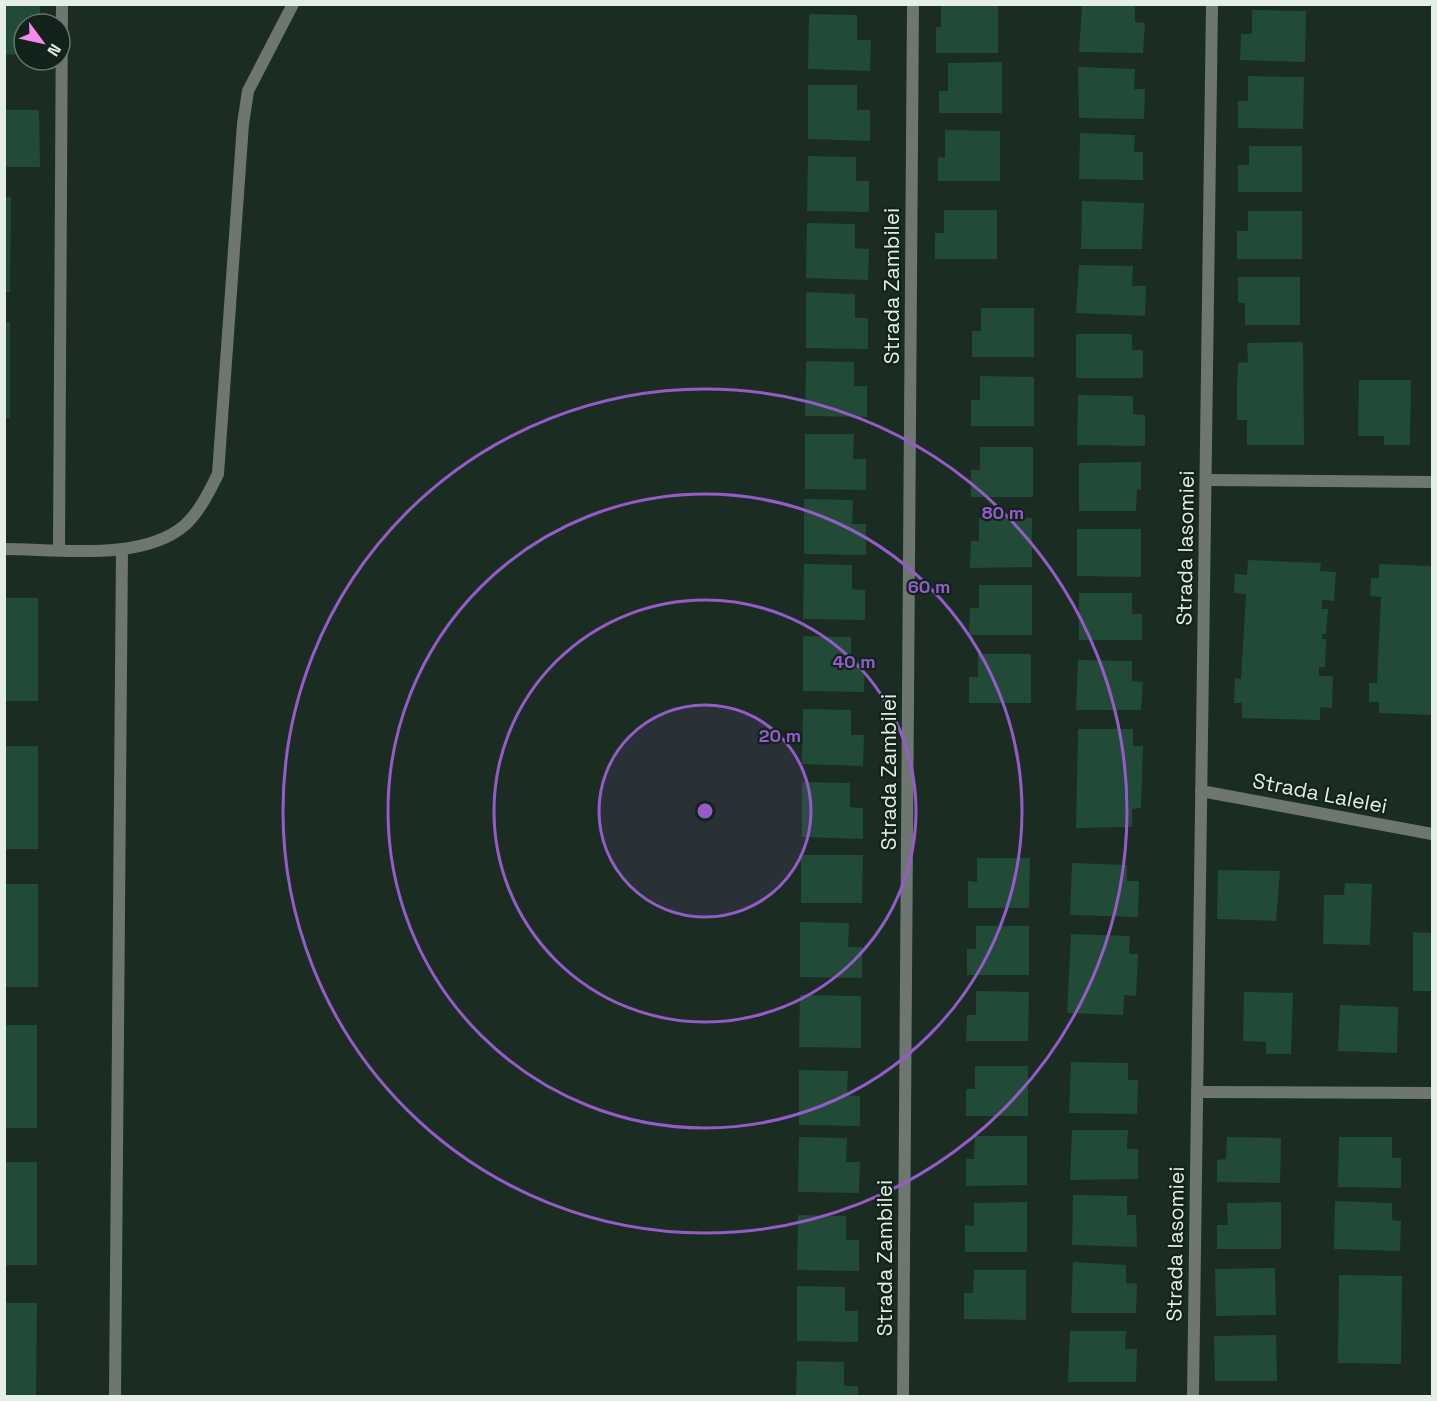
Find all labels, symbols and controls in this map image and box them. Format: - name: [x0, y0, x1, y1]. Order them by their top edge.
- north arrow: [12, 12, 72, 72]
- text: N: [42, 40, 66, 60]
- street label: Strada Zambilei: [878, 208, 905, 364]
- street label: Strada Iasomiei: [1170, 470, 1200, 626]
- text: 80 m: [982, 501, 1024, 524]
- text: 60 m: [908, 575, 950, 598]
- text: 40 m: [832, 650, 876, 673]
- street label: Strada Zambilei: [875, 694, 902, 850]
- text: 20 m: [759, 724, 801, 747]
- street label: Strada Lalelei: [1250, 767, 1390, 819]
- centre of rings: [695, 801, 715, 821]
- street label: Strada Iasomiei: [1160, 1166, 1190, 1322]
- street label: Strada Zambilei: [871, 1180, 898, 1336]

